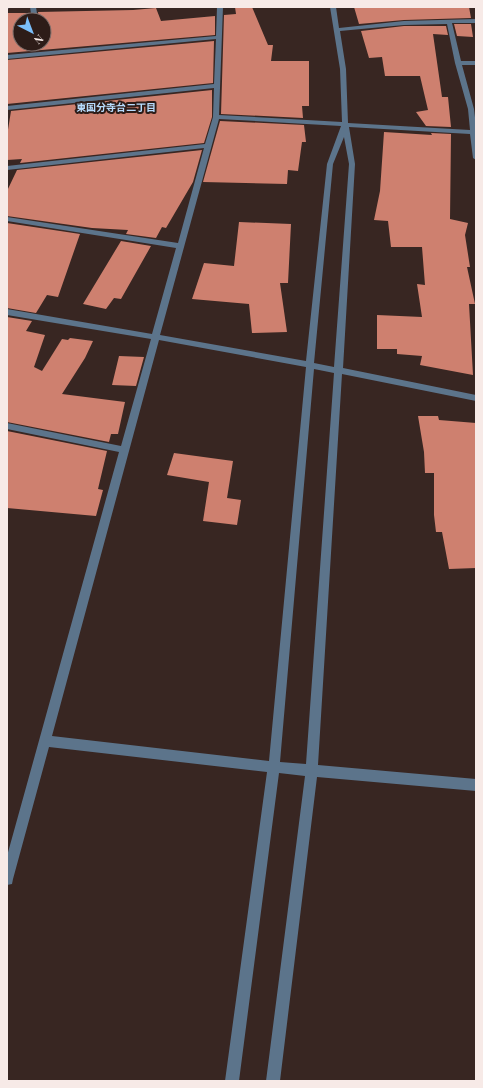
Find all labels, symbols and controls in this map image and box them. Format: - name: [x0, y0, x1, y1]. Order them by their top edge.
- north arrow: [12, 12, 52, 52]
- text: N: [31, 32, 47, 48]
- district label: 東国分寺台二丁目: [76, 100, 156, 114]

